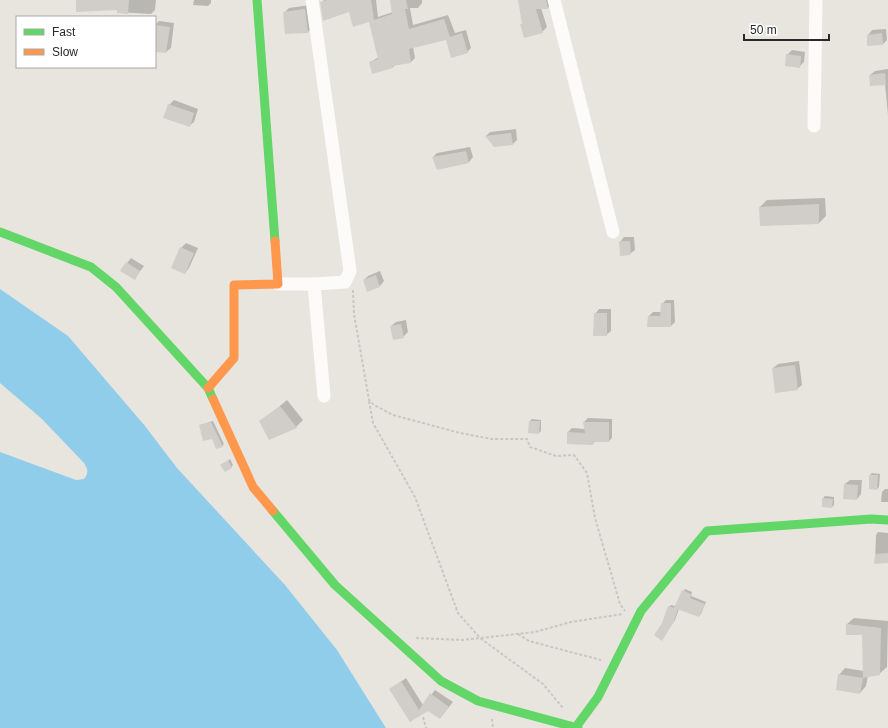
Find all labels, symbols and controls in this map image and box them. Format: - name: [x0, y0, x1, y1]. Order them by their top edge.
- legend: [16, 16, 156, 68]
- scale bar: [744, 16, 829, 42]
- text: 50 m: [750, 23, 777, 37]
- text: Fast: [52, 25, 76, 39]
- text: Slow: [52, 45, 78, 59]

